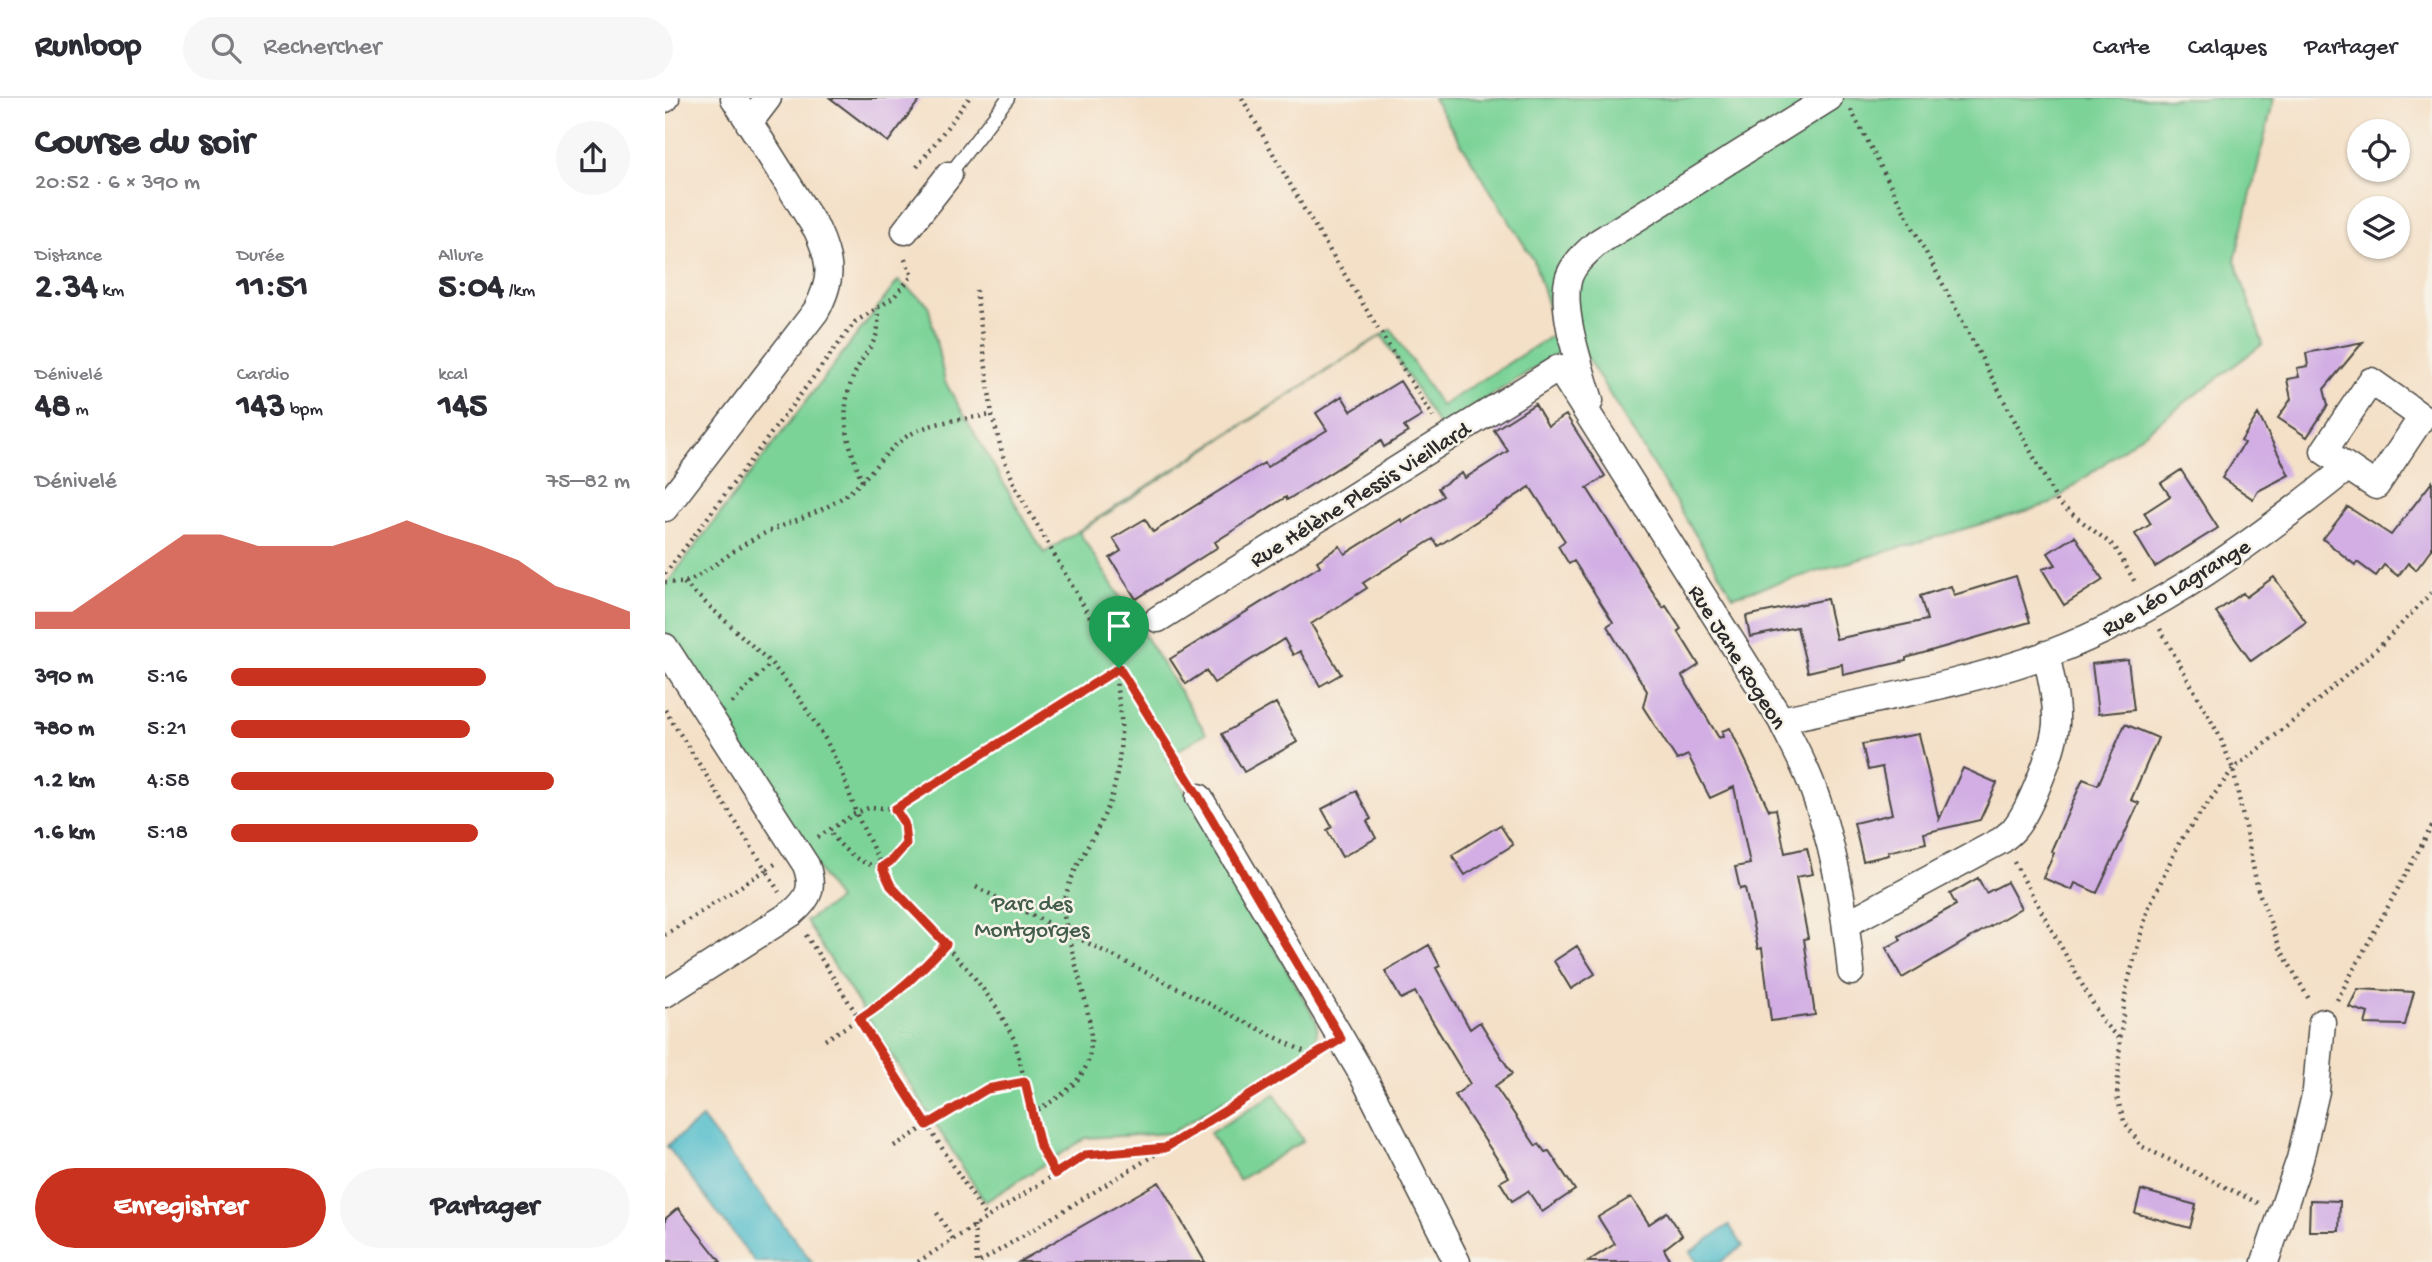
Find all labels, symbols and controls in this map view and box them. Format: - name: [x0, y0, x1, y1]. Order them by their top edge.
- search box: [183, 17, 673, 80]
- text: Runloop: [35, 29, 141, 67]
- icon: search: [207, 29, 245, 67]
- text: Rechercher: [263, 33, 381, 64]
- text: Carte: [2093, 34, 2150, 63]
- text: Calques: [2188, 34, 2266, 63]
- text: Partager: [2304, 34, 2397, 63]
- map controls: [2347, 119, 2410, 259]
- button: locate: [2347, 119, 2410, 182]
- button: share: [556, 121, 630, 195]
- text: Course du soir: [35, 122, 254, 166]
- text: 20:52 · 6 × 390 m: [35, 170, 200, 197]
- button: layers: [2347, 196, 2410, 259]
- text: Distance: [35, 245, 102, 268]
- text: Durée: [237, 245, 284, 268]
- text: Allure: [438, 245, 483, 268]
- text: 2.34: [35, 268, 98, 309]
- text: 11:51: [237, 268, 308, 309]
- text: 5:04: [438, 268, 504, 309]
- text: km: [98, 280, 124, 303]
- text: /km: [504, 280, 535, 303]
- text: Dénivelé: [35, 364, 103, 387]
- text: Cardio: [237, 364, 289, 387]
- text: kcal: [438, 364, 468, 387]
- text: 48: [35, 387, 71, 428]
- text: 143: [237, 387, 286, 428]
- text: 145: [438, 387, 487, 428]
- text: m: [71, 399, 89, 422]
- text: bpm: [286, 399, 323, 422]
- street label: Rue Hélène Plessis Vieillard: [1246, 416, 1477, 575]
- text: Dénivelé: [35, 469, 117, 496]
- text: 75–82 m: [546, 469, 630, 496]
- street label: Rue Léo Lagrange: [2097, 533, 2257, 644]
- street label: Rue Jane Rogeon: [1681, 581, 1791, 735]
- pin: [1089, 596, 1149, 668]
- icon: arrive: [1100, 607, 1138, 645]
- text: 390 m: [35, 664, 93, 691]
- text: 5:16: [147, 664, 187, 691]
- text: 780 m: [35, 716, 94, 743]
- text: 5:21: [147, 716, 187, 743]
- text: 1.2 km: [35, 768, 95, 795]
- text: 4:58: [147, 768, 190, 795]
- text: 1.6 km: [35, 820, 95, 847]
- text: 5:18: [147, 820, 188, 847]
- park label: Parc des Montgorges: [975, 892, 1090, 945]
- button: Enregistrer: [35, 1168, 326, 1248]
- button: Partager: [340, 1168, 630, 1248]

